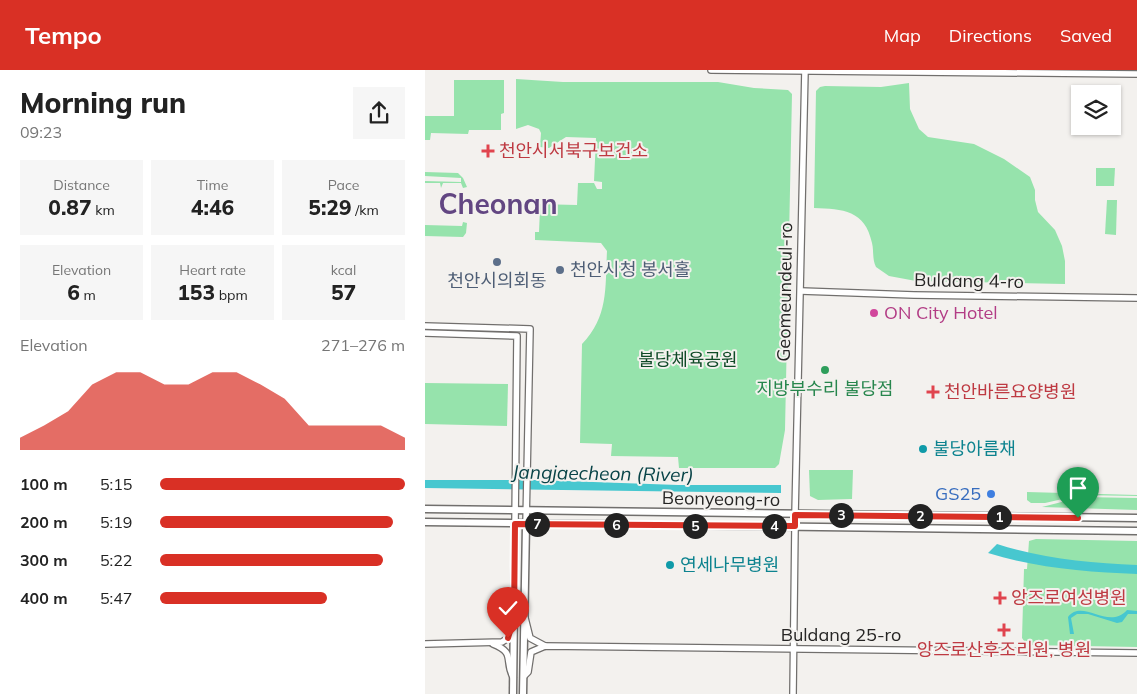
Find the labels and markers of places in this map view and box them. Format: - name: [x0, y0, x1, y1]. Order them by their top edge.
- place label: 천안시서북구보건소: [499, 139, 648, 162]
- marker: 천안시서북구보건소: [481, 144, 495, 158]
- marker: 천안시의회동: [491, 256, 503, 268]
- place label: 천안시청 봉서홀: [570, 258, 691, 281]
- marker: 천안시청 봉서홀: [554, 264, 566, 276]
- place label: 천안시의회동: [447, 269, 547, 292]
- place label: ON City Hotel: [884, 301, 998, 324]
- marker: ON City Hotel: [868, 307, 880, 319]
- marker: 지방부수리 불당점: [819, 364, 831, 376]
- place label: 지방부수리 불당점: [756, 377, 894, 400]
- place label: 천안바른요양병원: [944, 380, 1076, 403]
- marker: 천안바른요양병원: [926, 385, 940, 399]
- place label: 불당아름채: [933, 437, 1016, 460]
- marker: 불당아름채: [917, 443, 929, 455]
- pin: [1057, 467, 1099, 518]
- place label: GS25: [935, 482, 981, 505]
- marker: GS25: [985, 488, 997, 500]
- pin: 3: [829, 502, 853, 528]
- pin: 2: [907, 504, 933, 528]
- pin: 1: [987, 504, 1011, 530]
- pin: 7: [525, 512, 549, 536]
- pin: 6: [603, 512, 629, 538]
- pin: 5: [683, 514, 707, 538]
- pin: 4: [761, 514, 787, 538]
- place label: 연세나무병원: [680, 553, 779, 576]
- marker: 연세나무병원: [664, 559, 676, 571]
- place label: 앙즈로여성병원: [1011, 586, 1127, 609]
- pin: [487, 587, 529, 638]
- marker: 앙즈로여성병원: [993, 591, 1007, 605]
- marker: 앙즈로산후조리원, 병원: [997, 623, 1011, 637]
- place label: 앙즈로산후조리원, 병원: [917, 638, 1091, 661]

